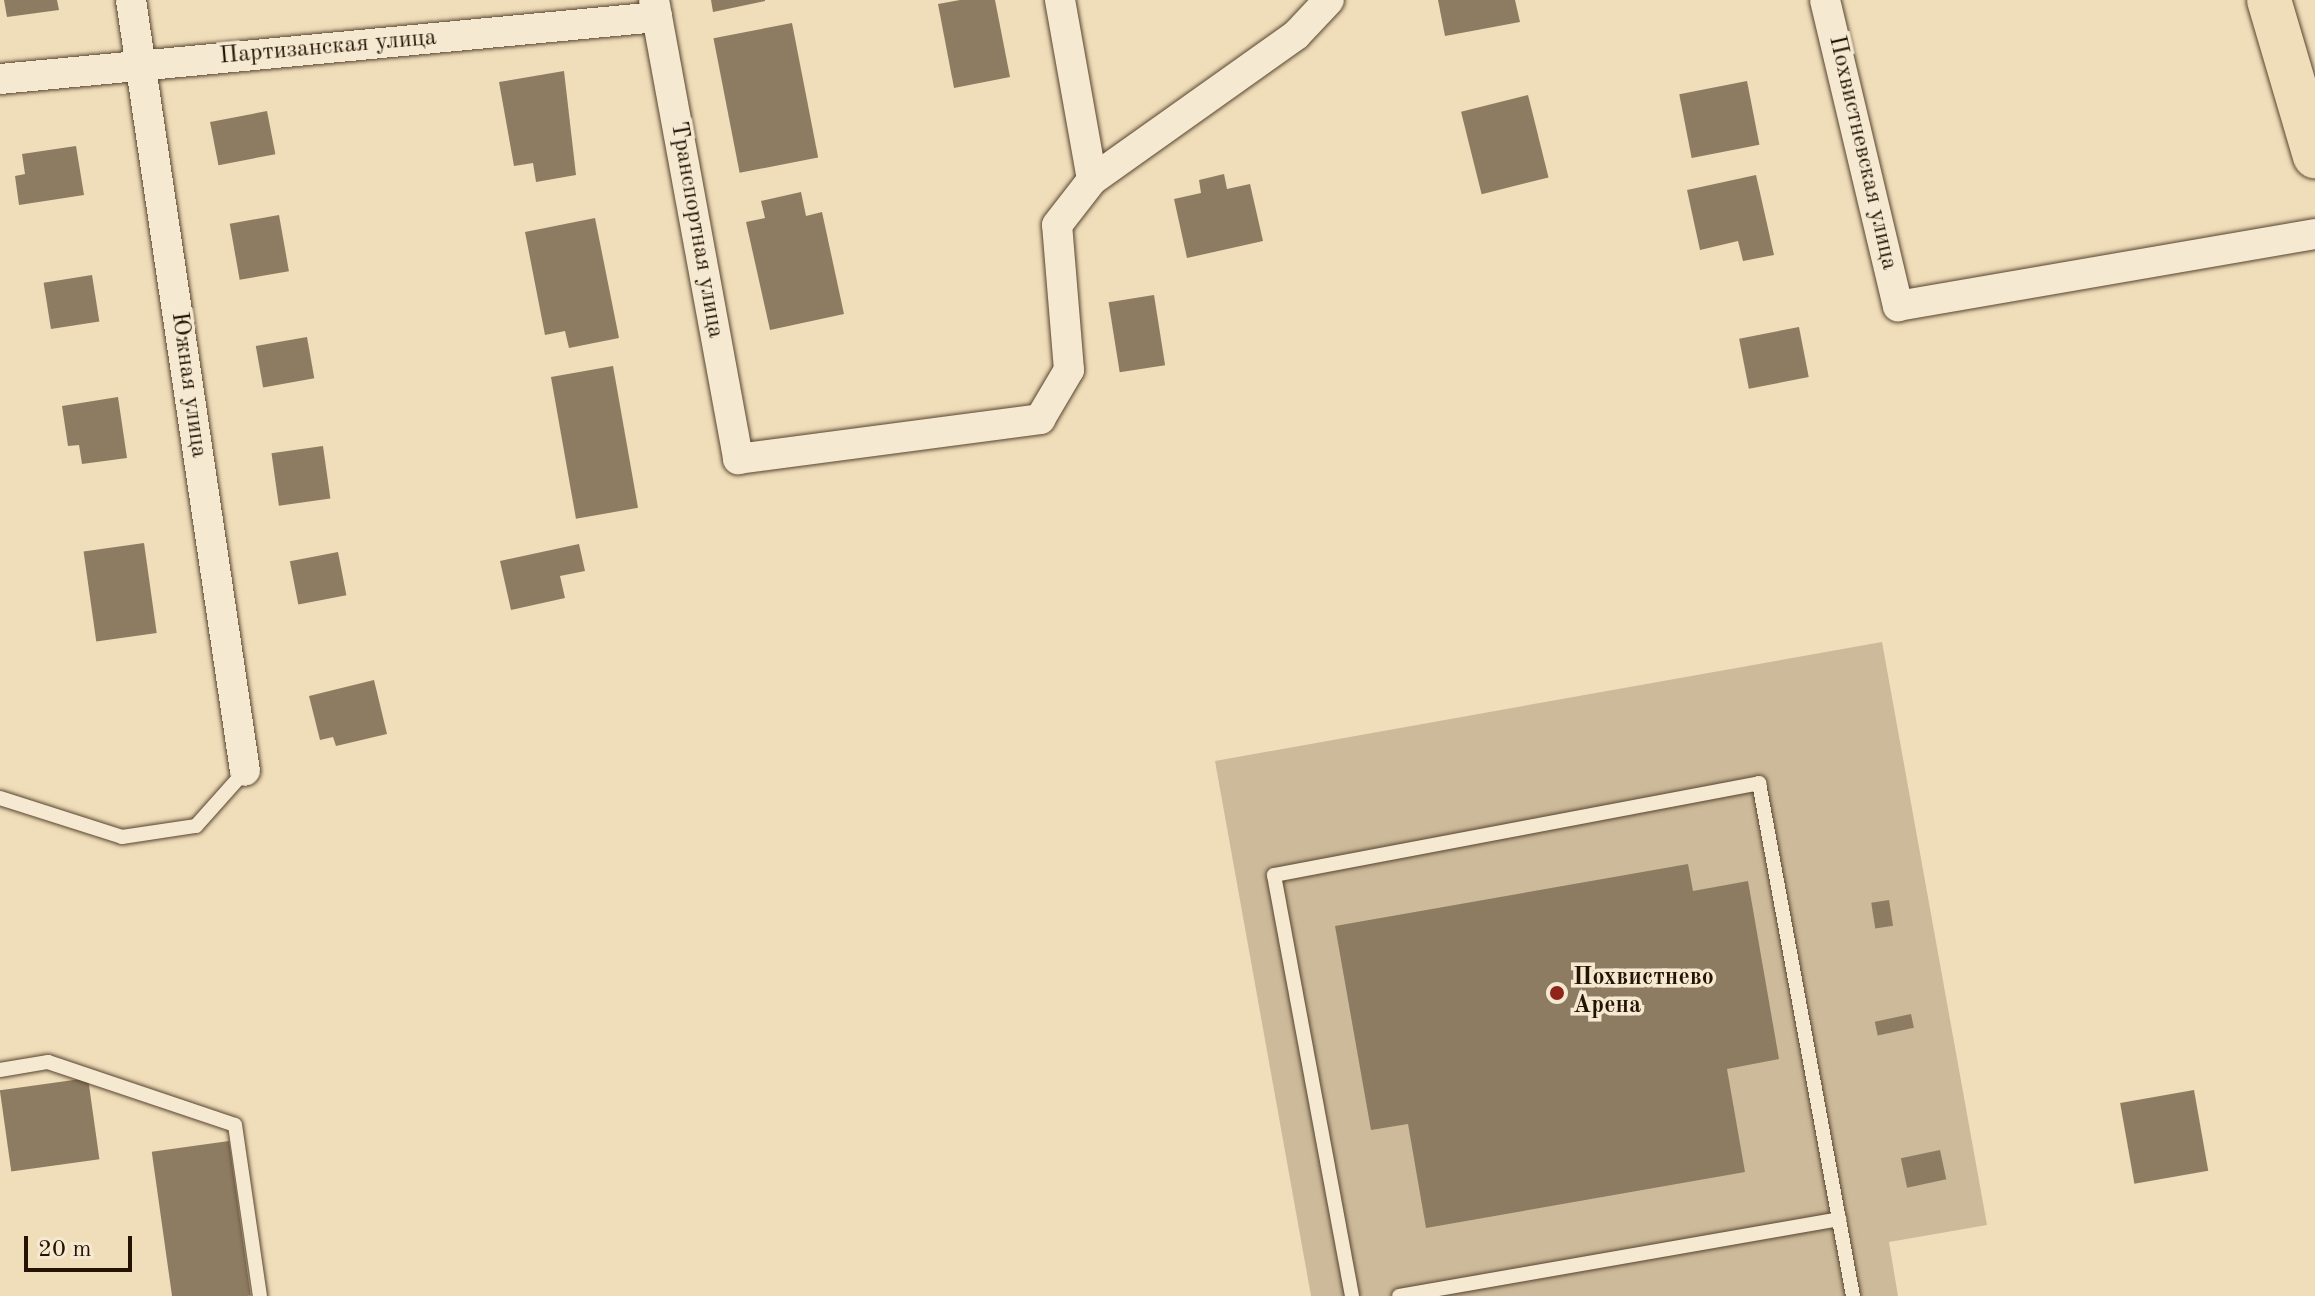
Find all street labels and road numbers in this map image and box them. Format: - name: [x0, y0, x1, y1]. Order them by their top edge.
- street label: Партизанская улица: [218, 24, 438, 72]
- street label: Похвистневская улица: [1821, 33, 1903, 273]
- street label: Транспортная улица: [663, 119, 729, 341]
- street label: Южная улица: [164, 310, 212, 460]

